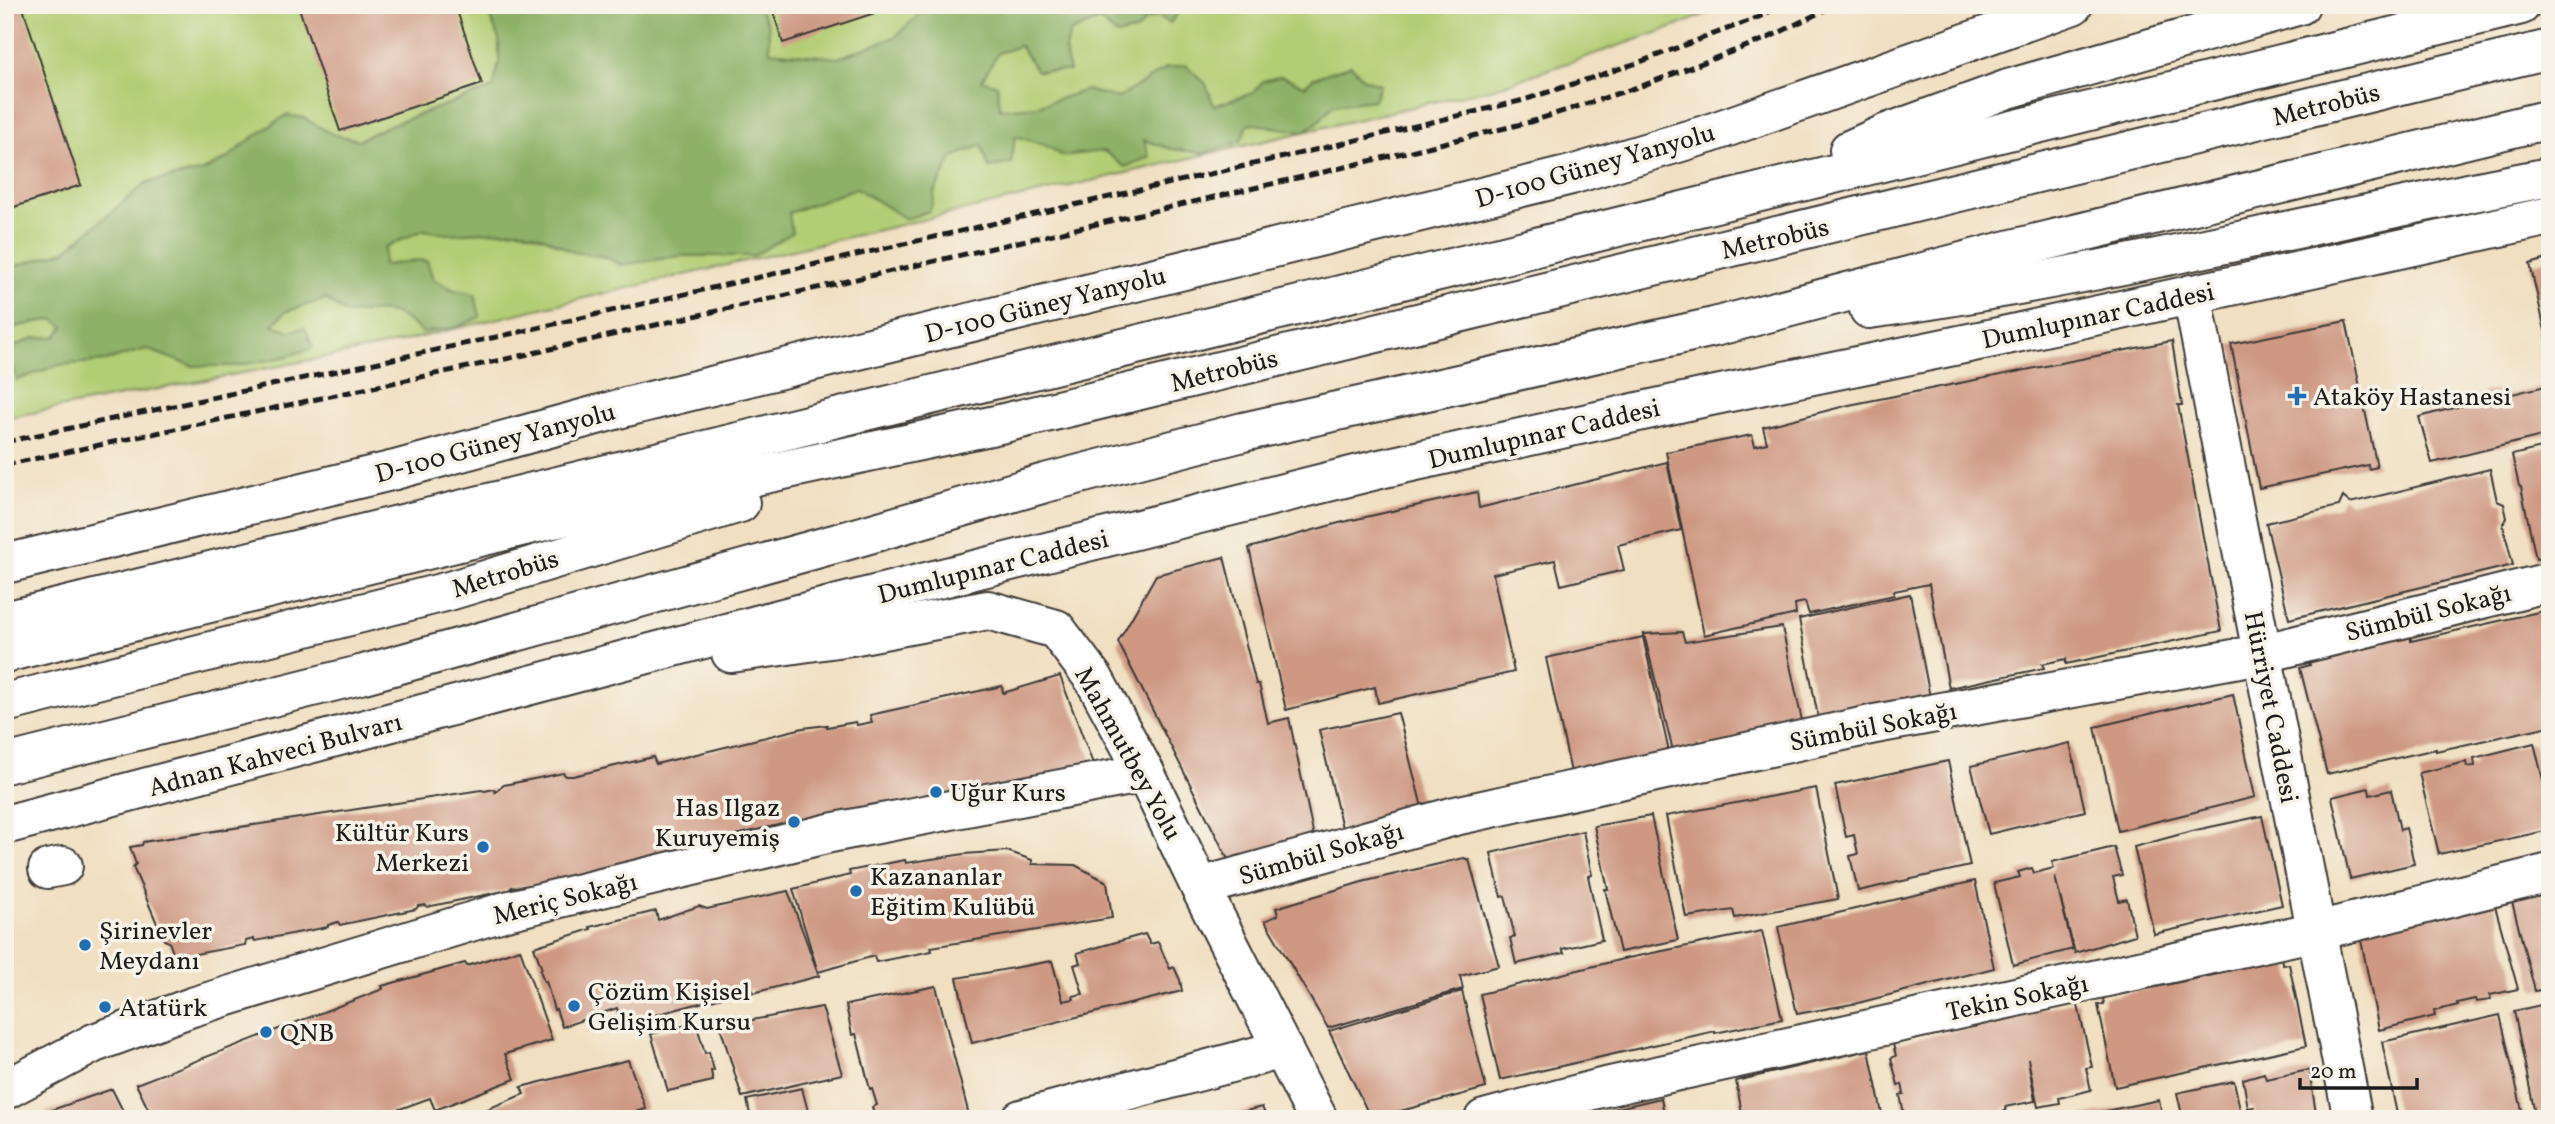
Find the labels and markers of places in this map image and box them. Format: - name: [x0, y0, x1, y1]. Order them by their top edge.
- place label: Ataköy Hastanesi: [2313, 380, 2511, 416]
- marker: Ataköy Hastanesi: [2287, 386, 2307, 406]
- place label: Uğur Kurs: [950, 776, 1066, 812]
- marker: Uğur Kurs: [928, 784, 944, 800]
- place label: Has Ilgaz Kuruyemiş: [655, 791, 780, 857]
- marker: Has Ilgaz Kuruyemiş: [786, 814, 802, 830]
- place label: Kültür Kurs Merkezi: [335, 816, 469, 882]
- marker: Kültür Kurs Merkezi: [475, 839, 491, 855]
- place label: Kazananlar Eğitim Kulübü: [870, 860, 1036, 926]
- marker: Kazananlar Eğitim Kulübü: [848, 883, 864, 899]
- place label: Şirinevler Meydanı: [99, 914, 212, 980]
- marker: Şirinevler Meydanı: [77, 937, 93, 953]
- place label: Çözüm Kişisel Gelişim Kursu: [588, 975, 751, 1041]
- place label: Atatürk: [119, 991, 207, 1027]
- marker: Çözüm Kişisel Gelişim Kursu: [566, 998, 582, 1014]
- marker: Atatürk: [97, 999, 113, 1015]
- place label: QNB: [280, 1016, 335, 1052]
- marker: QNB: [258, 1024, 274, 1040]

